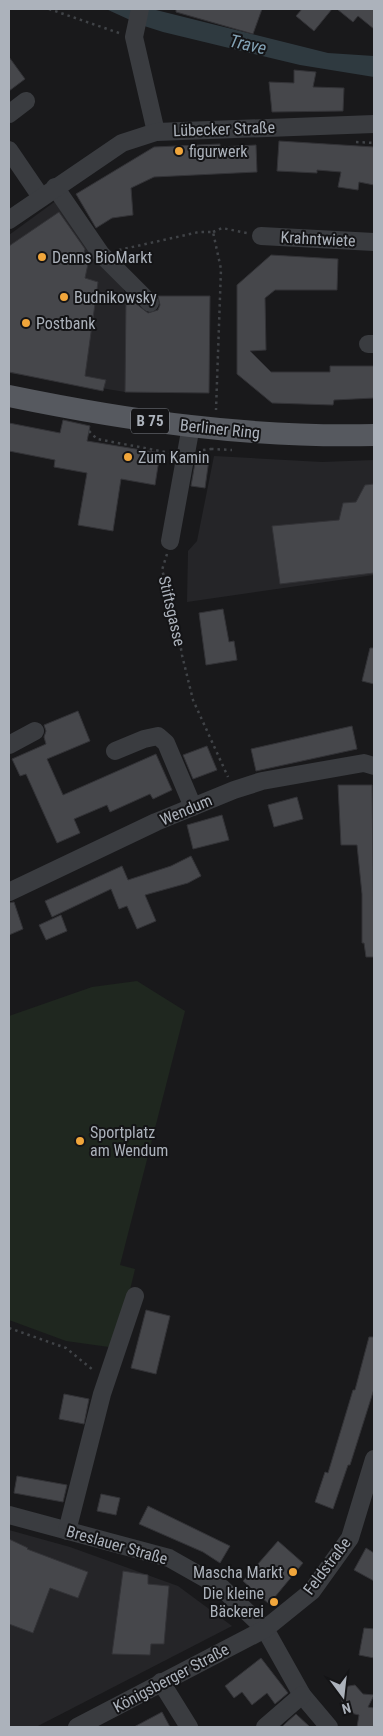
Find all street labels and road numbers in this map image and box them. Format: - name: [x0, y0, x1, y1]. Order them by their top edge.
- street label: Lübecker Straße: [173, 118, 275, 140]
- street label: Krahntwiete: [280, 228, 356, 250]
- road number: B 75: [131, 408, 169, 434]
- street label: Berliner Ring: [179, 415, 261, 443]
- street label: Stiftsgasse: [155, 574, 189, 648]
- street label: Wendum: [157, 791, 215, 829]
- street label: Breslauer Straße: [64, 1521, 170, 1569]
- street label: Feldstraße: [299, 1534, 355, 1598]
- street label: Königsberger Straße: [110, 1639, 232, 1717]

